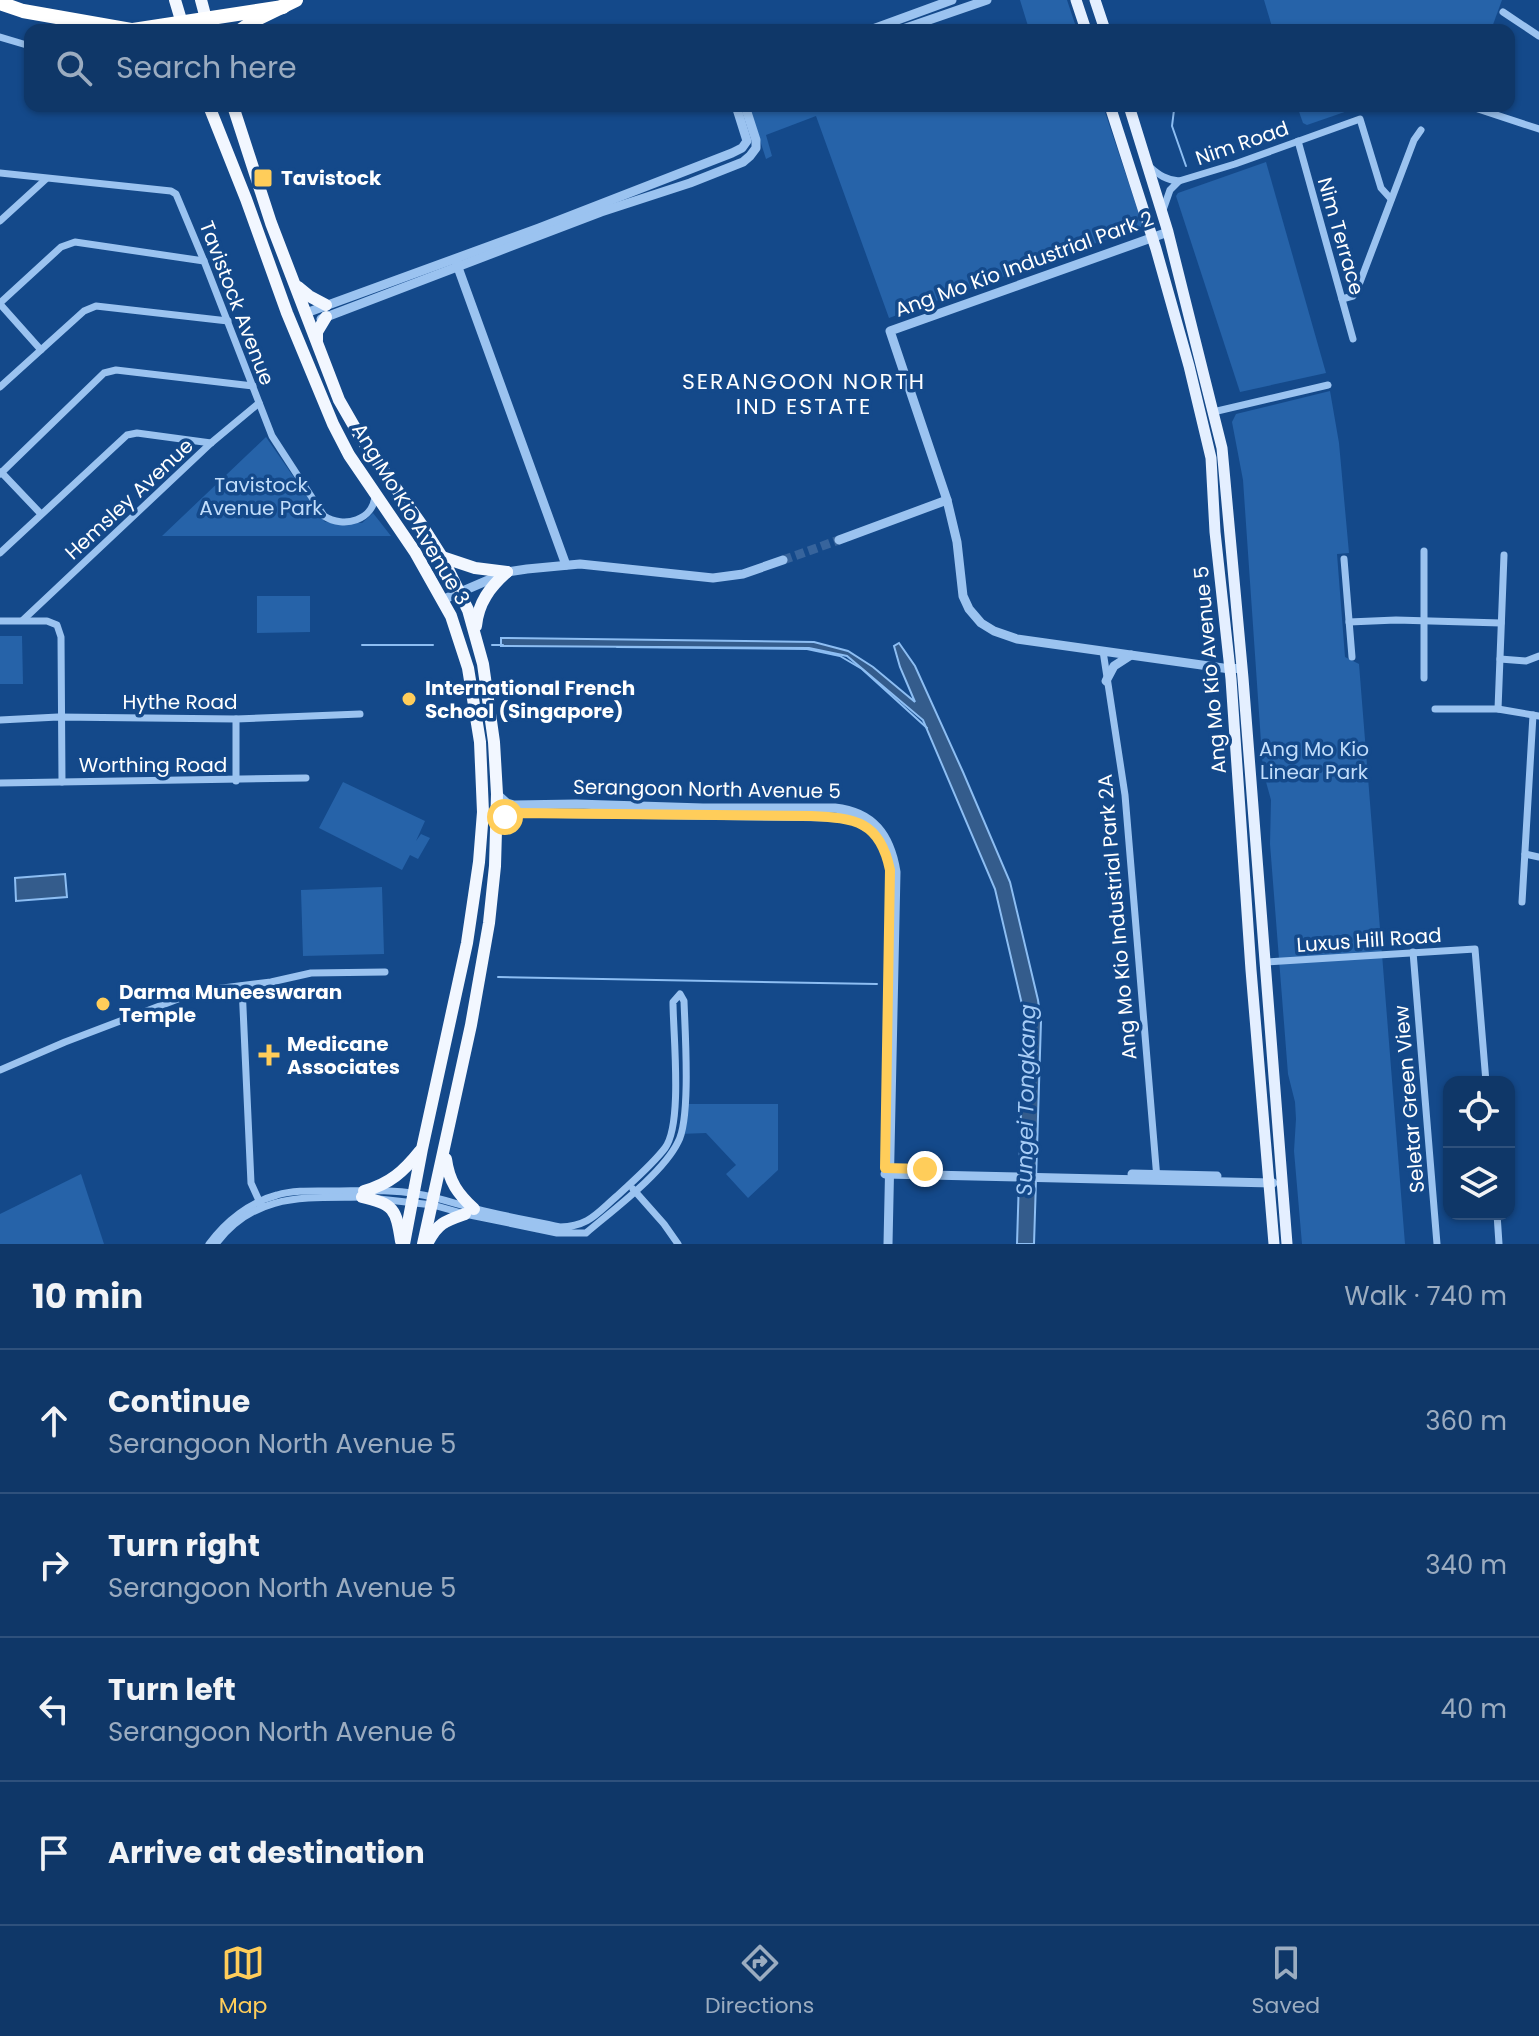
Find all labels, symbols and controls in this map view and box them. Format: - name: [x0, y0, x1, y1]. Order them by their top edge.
- search box: [24, 24, 1515, 112]
- icon: search: [52, 46, 96, 90]
- text: Search here: [116, 46, 297, 89]
- street label: Nim Road: [1192, 114, 1292, 172]
- place label: Tavistock: [281, 164, 382, 192]
- marker: Tavistock: [252, 167, 274, 189]
- street label: Nim Terrace: [1311, 174, 1371, 298]
- street label: Ang Mo Kio Industrial Park 2: [891, 204, 1157, 324]
- street label: Tavistock Avenue: [193, 217, 281, 389]
- district label: SERANGOON NORTH IND ESTATE: [682, 366, 926, 422]
- street label: Ang Mo Kio Avenue 3: [345, 418, 477, 610]
- street label: Hemsley Avenue: [59, 432, 199, 566]
- park label: Tavistock Avenue Park: [199, 471, 323, 522]
- street label: Ang Mo Kio Avenue 5: [1187, 565, 1233, 775]
- place label: International French School (Singapore): [425, 674, 635, 725]
- street label: Hythe Road: [123, 688, 237, 716]
- marker: International French School (Singapore): [400, 690, 418, 708]
- park label: Ang Mo Kio Linear Park: [1259, 735, 1369, 786]
- street label: Worthing Road: [79, 751, 227, 779]
- street label: Serangoon North Avenue 5: [573, 773, 841, 805]
- street label: Ang Mo Kio Industrial Park 2A: [1091, 773, 1143, 1061]
- route start: [487, 799, 523, 835]
- street label: Luxus Hill Road: [1295, 921, 1443, 959]
- place label: Darma Muneeswaran Temple: [119, 978, 342, 1029]
- marker: Darma Muneeswaran Temple: [94, 995, 112, 1013]
- street label: Seletar Green View: [1387, 1003, 1431, 1194]
- water label: Sungei Tongkang: [1009, 1004, 1043, 1196]
- place label: Medicane Associates: [287, 1030, 400, 1081]
- marker: Medicane Associates: [258, 1044, 280, 1066]
- map controls: [1443, 1076, 1515, 1220]
- button: locate: [1443, 1076, 1515, 1148]
- button: layers: [1443, 1148, 1515, 1220]
- route end: [907, 1151, 943, 1187]
- text: 10 min: [32, 1272, 143, 1320]
- text: Walk · 740 m: [1344, 1278, 1507, 1314]
- text: Continue: [108, 1380, 250, 1423]
- icon: ahead: [32, 1399, 76, 1443]
- text: 360 m: [1425, 1403, 1507, 1439]
- text: Serangoon North Avenue 5: [108, 1426, 456, 1462]
- text: Turn right: [108, 1524, 260, 1567]
- icon: right: [32, 1543, 76, 1587]
- text: 340 m: [1425, 1547, 1507, 1583]
- text: Serangoon North Avenue 5: [108, 1570, 456, 1606]
- text: Turn left: [108, 1668, 236, 1711]
- icon: left: [32, 1687, 76, 1731]
- text: 40 m: [1441, 1691, 1507, 1727]
- text: Serangoon North Avenue 6: [108, 1714, 456, 1750]
- icon: arrive: [32, 1831, 76, 1875]
- text: Arrive at destination: [108, 1831, 425, 1874]
- tab: Map: [219, 1941, 267, 2022]
- tab: Directions: [705, 1941, 814, 2022]
- tab: Saved: [1252, 1941, 1320, 2022]

